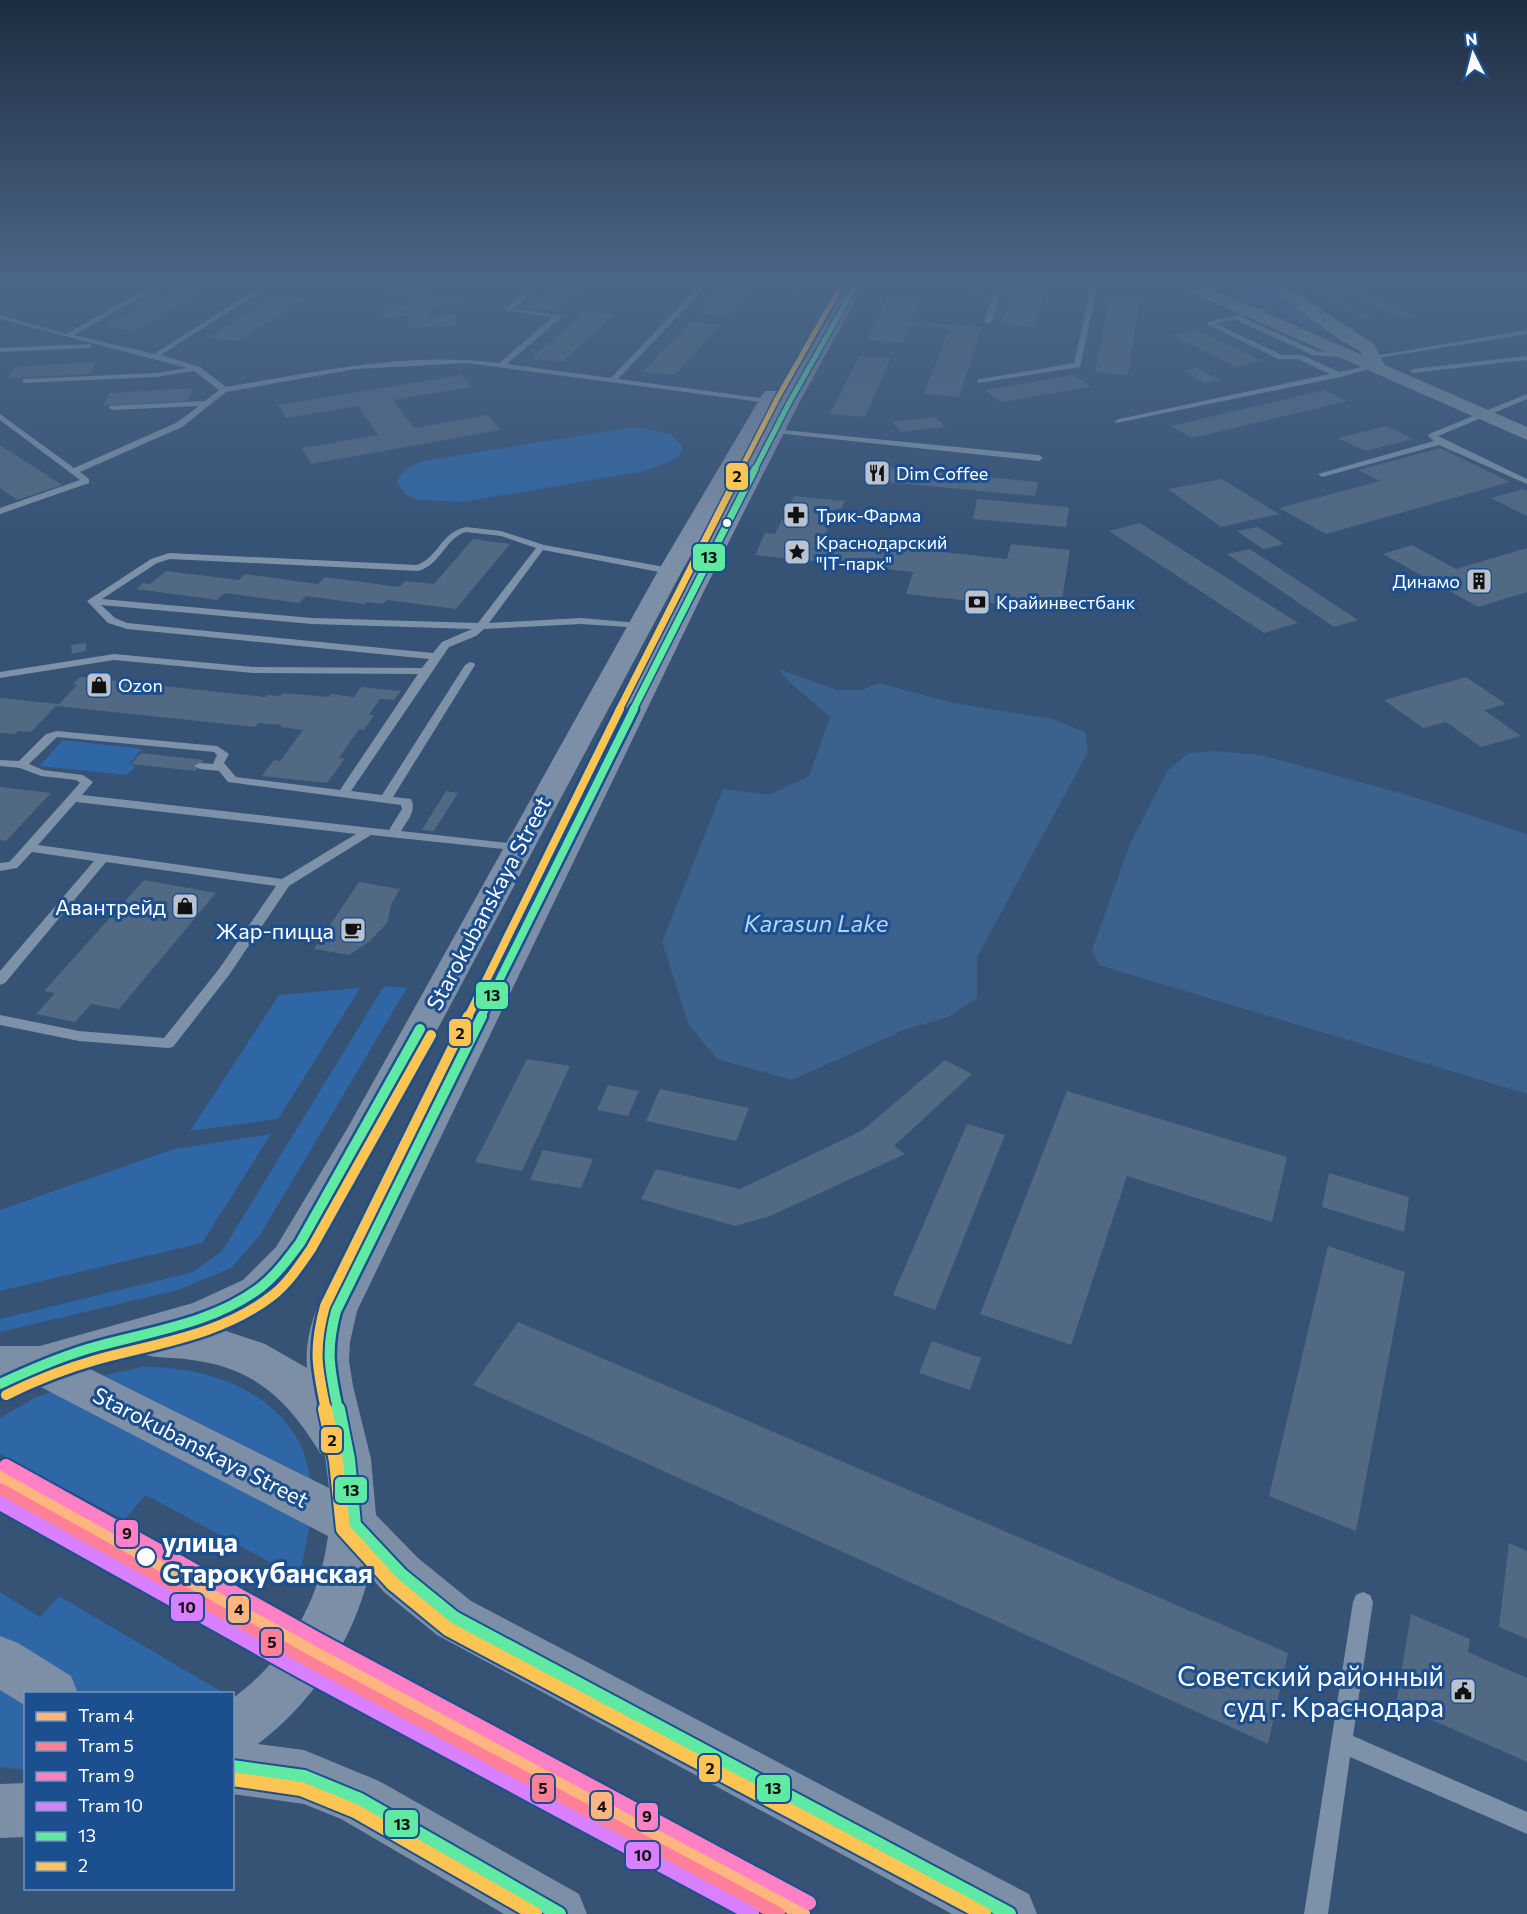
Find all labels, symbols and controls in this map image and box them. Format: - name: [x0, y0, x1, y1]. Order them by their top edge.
- north arrow: [1443, 24, 1503, 84]
- text: N: [1464, 29, 1478, 49]
- restaurant icon: Dim Coffee: [862, 458, 892, 488]
- line badge: 2: [725, 462, 749, 491]
- place label: Dim Coffee: [896, 462, 988, 484]
- text: 2: [732, 466, 742, 485]
- pharmacy icon: Трик-Фарма: [781, 500, 811, 530]
- place label: Трик-Фарма: [816, 504, 921, 526]
- unlabelled marker: [721, 517, 733, 529]
- place label: Краснодарский "IT-парк": [816, 531, 947, 574]
- place icon: Краснодарский "IT-парк": [782, 537, 812, 567]
- line badge: 13: [692, 543, 726, 572]
- text: 13: [701, 547, 717, 566]
- building icon: Динамо: [1464, 566, 1494, 596]
- place label: Динамо: [1392, 570, 1460, 592]
- bank icon: Крайинвестбанк: [962, 587, 992, 617]
- place label: Крайинвестбанк: [996, 591, 1136, 613]
- shop icon: Ozon: [84, 670, 114, 700]
- place label: Ozon: [118, 674, 163, 696]
- street label: Starokubanskaya Street: [420, 791, 556, 1015]
- shop icon: Авантрейд: [170, 891, 200, 921]
- place label: Авантрейд: [55, 893, 166, 920]
- water label: Karasun Lake: [744, 908, 889, 937]
- cafe icon: Жар-пицца: [338, 915, 368, 945]
- place label: Жар-пицца: [216, 917, 334, 944]
- line badge: 13: [475, 981, 509, 1010]
- text: 13: [484, 985, 500, 1004]
- line badge: 2: [448, 1018, 472, 1047]
- text: 2: [455, 1023, 465, 1042]
- street label: Starokubanskaya Street: [89, 1381, 313, 1513]
- line badge: 2: [320, 1426, 343, 1454]
- text: 2: [327, 1430, 337, 1449]
- line badge: 13: [334, 1476, 368, 1504]
- text: 13: [343, 1480, 359, 1499]
- line badge: 9: [115, 1519, 139, 1548]
- text: 9: [122, 1523, 132, 1542]
- place label: улица Старокубанская: [162, 1525, 373, 1589]
- marker: улица Старокубанская: [135, 1546, 157, 1568]
- line badge: 10: [170, 1593, 204, 1622]
- line badge: 4: [227, 1595, 250, 1624]
- text: 10: [178, 1597, 196, 1616]
- text: 4: [234, 1599, 244, 1618]
- line badge: 5: [260, 1628, 283, 1657]
- text: 5: [267, 1632, 277, 1651]
- place label: Советский районный суд г. Краснодара: [1177, 1659, 1444, 1723]
- public building icon: Советский районный суд г. Краснодара: [1448, 1676, 1478, 1706]
- legend: [24, 1692, 234, 1890]
- text: Tram 4: [78, 1704, 135, 1726]
- text: Tram 5: [78, 1734, 134, 1756]
- line badge: 2: [698, 1754, 721, 1783]
- text: 2: [705, 1758, 715, 1777]
- text: Tram 9: [78, 1764, 135, 1786]
- line badge: 5: [531, 1774, 555, 1803]
- line badge: 13: [756, 1774, 791, 1803]
- text: 5: [538, 1778, 548, 1797]
- text: 13: [765, 1778, 781, 1797]
- line badge: 4: [590, 1791, 613, 1820]
- text: Tram 10: [78, 1794, 143, 1816]
- text: 4: [597, 1796, 607, 1815]
- line badge: 9: [636, 1802, 659, 1831]
- text: 9: [642, 1806, 652, 1825]
- line badge: 13: [384, 1809, 419, 1838]
- text: 13: [394, 1814, 410, 1833]
- text: 13: [78, 1824, 96, 1846]
- line badge: 10: [625, 1841, 660, 1870]
- text: 10: [634, 1845, 652, 1864]
- text: 2: [78, 1854, 88, 1876]

